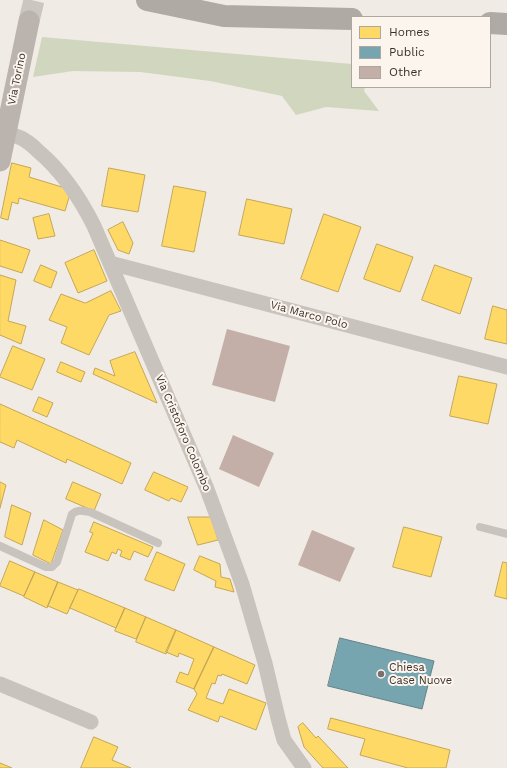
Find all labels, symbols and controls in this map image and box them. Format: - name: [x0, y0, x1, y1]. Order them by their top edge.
- legend: [351, 16, 491, 88]
- text: Homes: [389, 25, 430, 39]
- text: Public: [389, 45, 425, 59]
- street label: Via Torino: [5, 52, 29, 106]
- text: Other: [389, 65, 422, 79]
- street label: Via Marco Polo: [269, 298, 349, 332]
- street label: Via Cristoforo Colombo: [152, 373, 214, 493]
- place label: Chiesa Case Nuove: [389, 661, 452, 687]
- marker: Chiesa Case Nuove: [376, 669, 386, 679]

